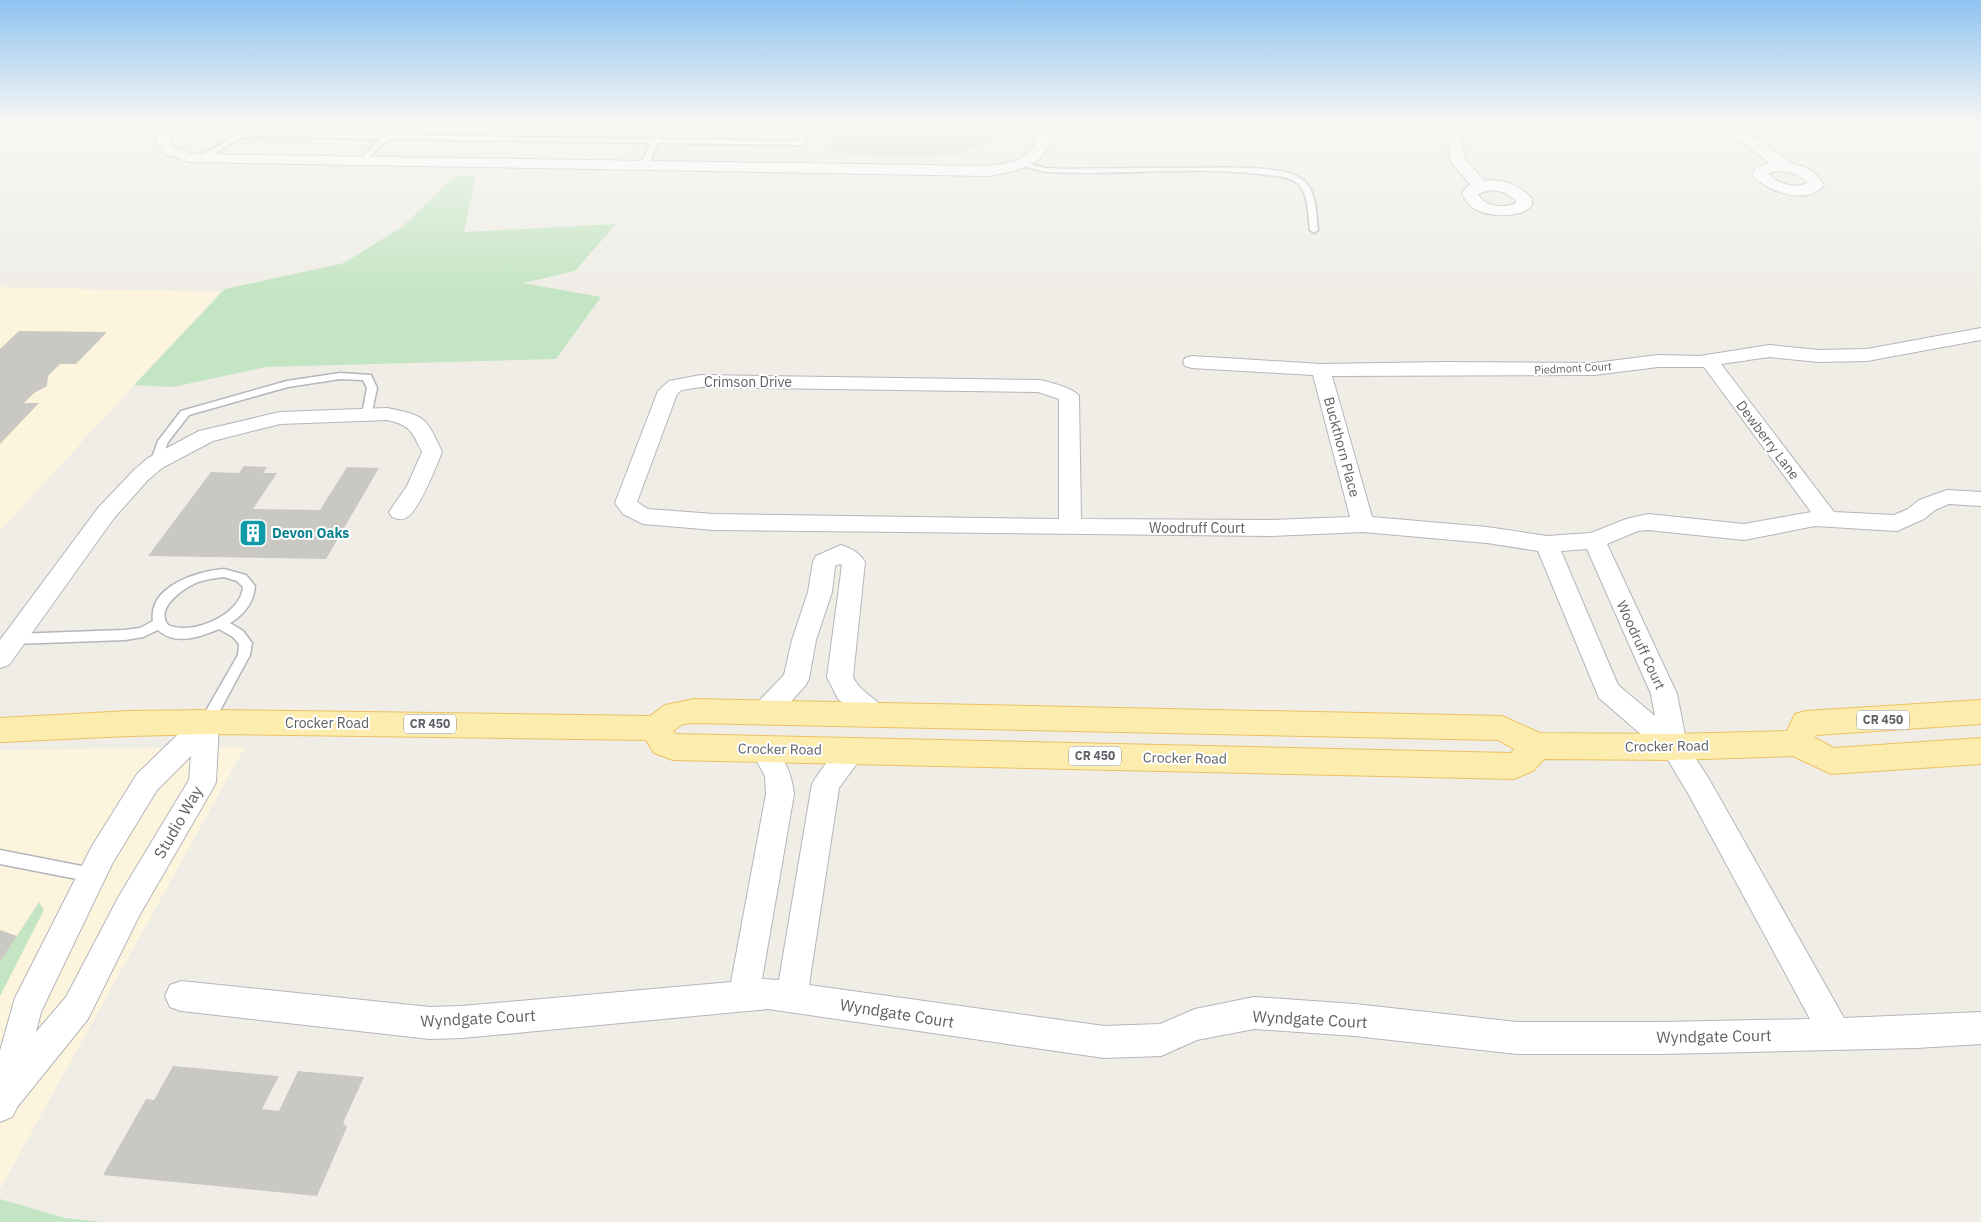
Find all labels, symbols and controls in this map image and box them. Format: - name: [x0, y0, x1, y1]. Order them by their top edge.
- street label: Piedmont Court: [1534, 359, 1612, 377]
- street label: Crimson Drive: [704, 373, 792, 391]
- street label: Buckthorn Place: [1320, 395, 1364, 499]
- street label: Dewberry Lane: [1732, 397, 1804, 483]
- building icon: Devon Oaks: [238, 518, 268, 548]
- street label: Woodruff Court: [1149, 519, 1245, 537]
- place label: Devon Oaks: [272, 524, 349, 542]
- street label: Woodruff Court: [1613, 598, 1670, 692]
- road number: CR 450: [1857, 710, 1909, 730]
- street label: Crocker Road: [285, 714, 369, 732]
- road number: CR 450: [404, 714, 456, 734]
- street label: Crocker Road: [1625, 736, 1709, 756]
- street label: Crocker Road: [738, 739, 822, 759]
- road number: CR 450: [1069, 746, 1121, 766]
- street label: Crocker Road: [1143, 748, 1227, 768]
- street label: Studio Way: [149, 782, 207, 862]
- street label: Wyndgate Court: [839, 994, 955, 1032]
- street label: Wyndgate Court: [420, 1005, 536, 1031]
- street label: Wyndgate Court: [1252, 1006, 1368, 1032]
- street label: Wyndgate Court: [1656, 1025, 1772, 1047]

